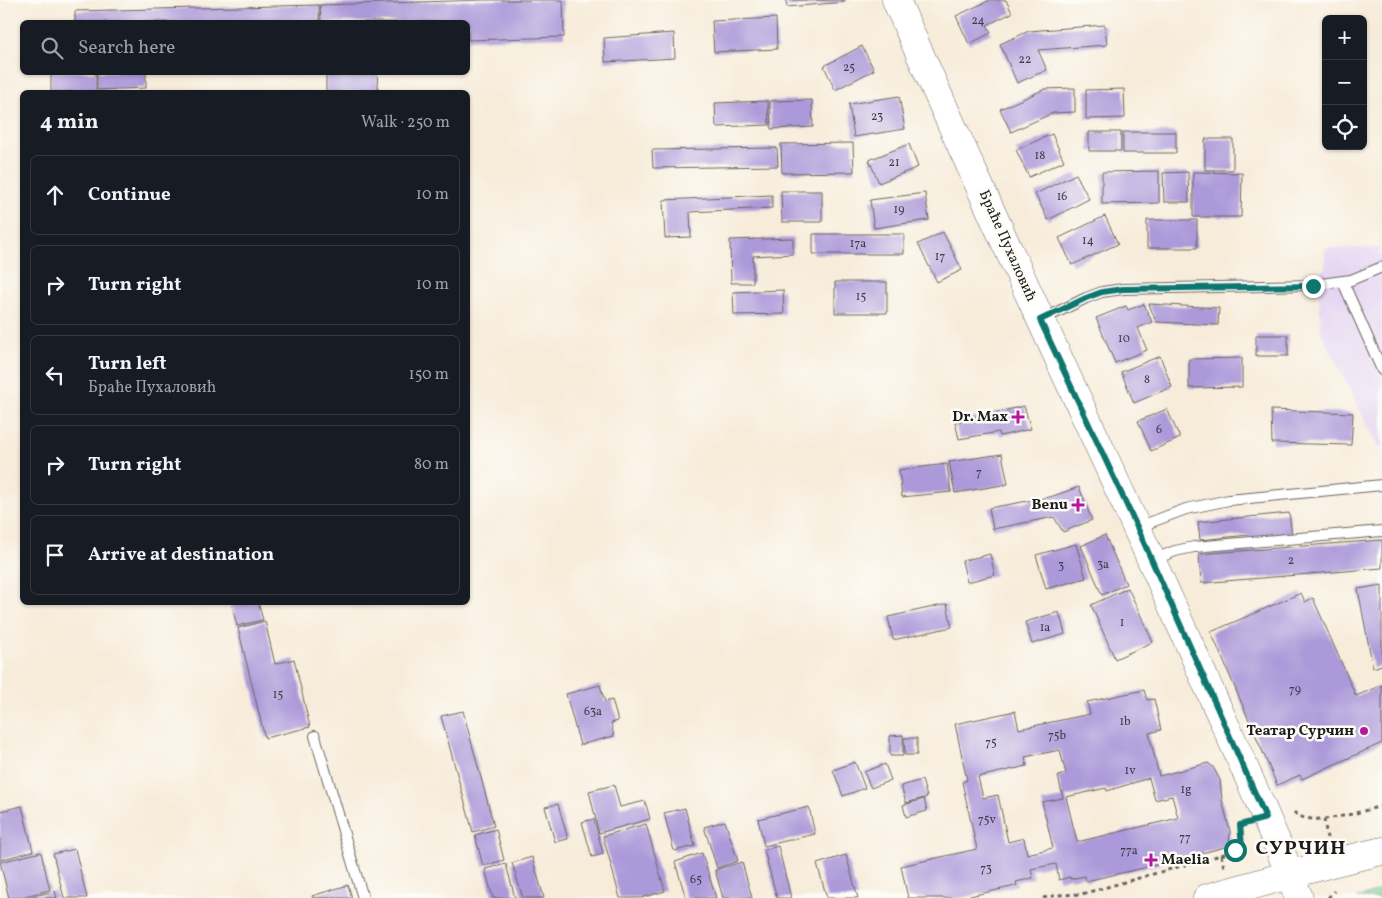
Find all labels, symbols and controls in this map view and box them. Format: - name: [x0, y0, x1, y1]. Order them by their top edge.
- house number: 24: [971, 13, 985, 29]
- map controls: [1322, 15, 1367, 150]
- button: +: [1322, 15, 1367, 60]
- search box: [20, 20, 470, 75]
- icon: search: [38, 34, 66, 62]
- text: Search here: [78, 35, 175, 61]
- house number: 22: [1019, 52, 1031, 68]
- house number: 25: [843, 60, 855, 76]
- button: −: [1322, 60, 1367, 105]
- button: locate: [1322, 105, 1367, 150]
- text: 4 min: [40, 108, 99, 137]
- house number: 23: [871, 109, 883, 125]
- text: Walk · 250 m: [361, 112, 450, 134]
- house number: 18: [1035, 148, 1045, 164]
- house number: 21: [888, 155, 900, 171]
- icon: ahead: [41, 181, 69, 209]
- text: Continue: [88, 182, 171, 208]
- text: 10 m: [416, 184, 449, 206]
- street label: Браће Пухаловић: [973, 187, 1041, 305]
- house number: 16: [1057, 189, 1067, 205]
- house number: 19: [894, 202, 904, 218]
- house number: 14: [1082, 233, 1094, 249]
- house number: 17a: [850, 236, 866, 252]
- house number: 17: [935, 249, 945, 265]
- icon: right: [41, 271, 69, 299]
- text: Turn right: [88, 272, 181, 298]
- text: 10 m: [416, 274, 449, 296]
- route end: [1302, 275, 1325, 298]
- house number: 15: [856, 289, 866, 305]
- house number: 10: [1118, 331, 1130, 347]
- text: Turn left: [88, 351, 167, 377]
- icon: left: [41, 361, 69, 389]
- text: 150 m: [408, 364, 449, 386]
- house number: 8: [1144, 372, 1150, 388]
- text: Браће Пухаловић: [88, 377, 216, 399]
- place label: Dr. Max: [952, 407, 1008, 428]
- marker: Dr. Max: [1012, 411, 1024, 423]
- house number: 6: [1156, 422, 1162, 438]
- icon: right: [41, 451, 69, 479]
- text: Turn right: [88, 452, 181, 478]
- text: 80 m: [414, 454, 449, 476]
- house number: 7: [976, 465, 982, 481]
- place label: Benu: [1031, 495, 1068, 516]
- marker: Benu: [1072, 499, 1084, 511]
- icon: arrive: [41, 541, 69, 569]
- text: Arrive at destination: [88, 542, 274, 568]
- house number: 2: [1288, 553, 1294, 569]
- house number: 3a: [1097, 557, 1109, 573]
- house number: 3: [1058, 558, 1064, 574]
- house number: 1: [1120, 615, 1124, 631]
- house number: 1a: [1040, 620, 1050, 636]
- house number: 79: [1289, 682, 1301, 698]
- house number: 15: [273, 687, 283, 703]
- house number: 63a: [584, 704, 602, 720]
- house number: 1b: [1119, 714, 1131, 730]
- place label: Театар Сурчин: [1246, 721, 1354, 742]
- marker: Театар Сурчин: [1358, 725, 1370, 737]
- house number: 75b: [1048, 728, 1067, 744]
- house number: 75: [985, 735, 997, 751]
- house number: 1v: [1125, 763, 1136, 779]
- house number: 1g: [1181, 782, 1191, 798]
- house number: 75v: [978, 812, 997, 828]
- house number: 77: [1179, 830, 1191, 846]
- district label: СУРЧИН: [1255, 835, 1347, 863]
- route start: [1224, 839, 1247, 862]
- house number: 77a: [1120, 843, 1138, 859]
- place label: Maelia: [1161, 850, 1210, 871]
- marker: Maelia: [1145, 854, 1157, 866]
- house number: 73: [980, 861, 992, 877]
- house number: 65: [690, 872, 702, 888]

